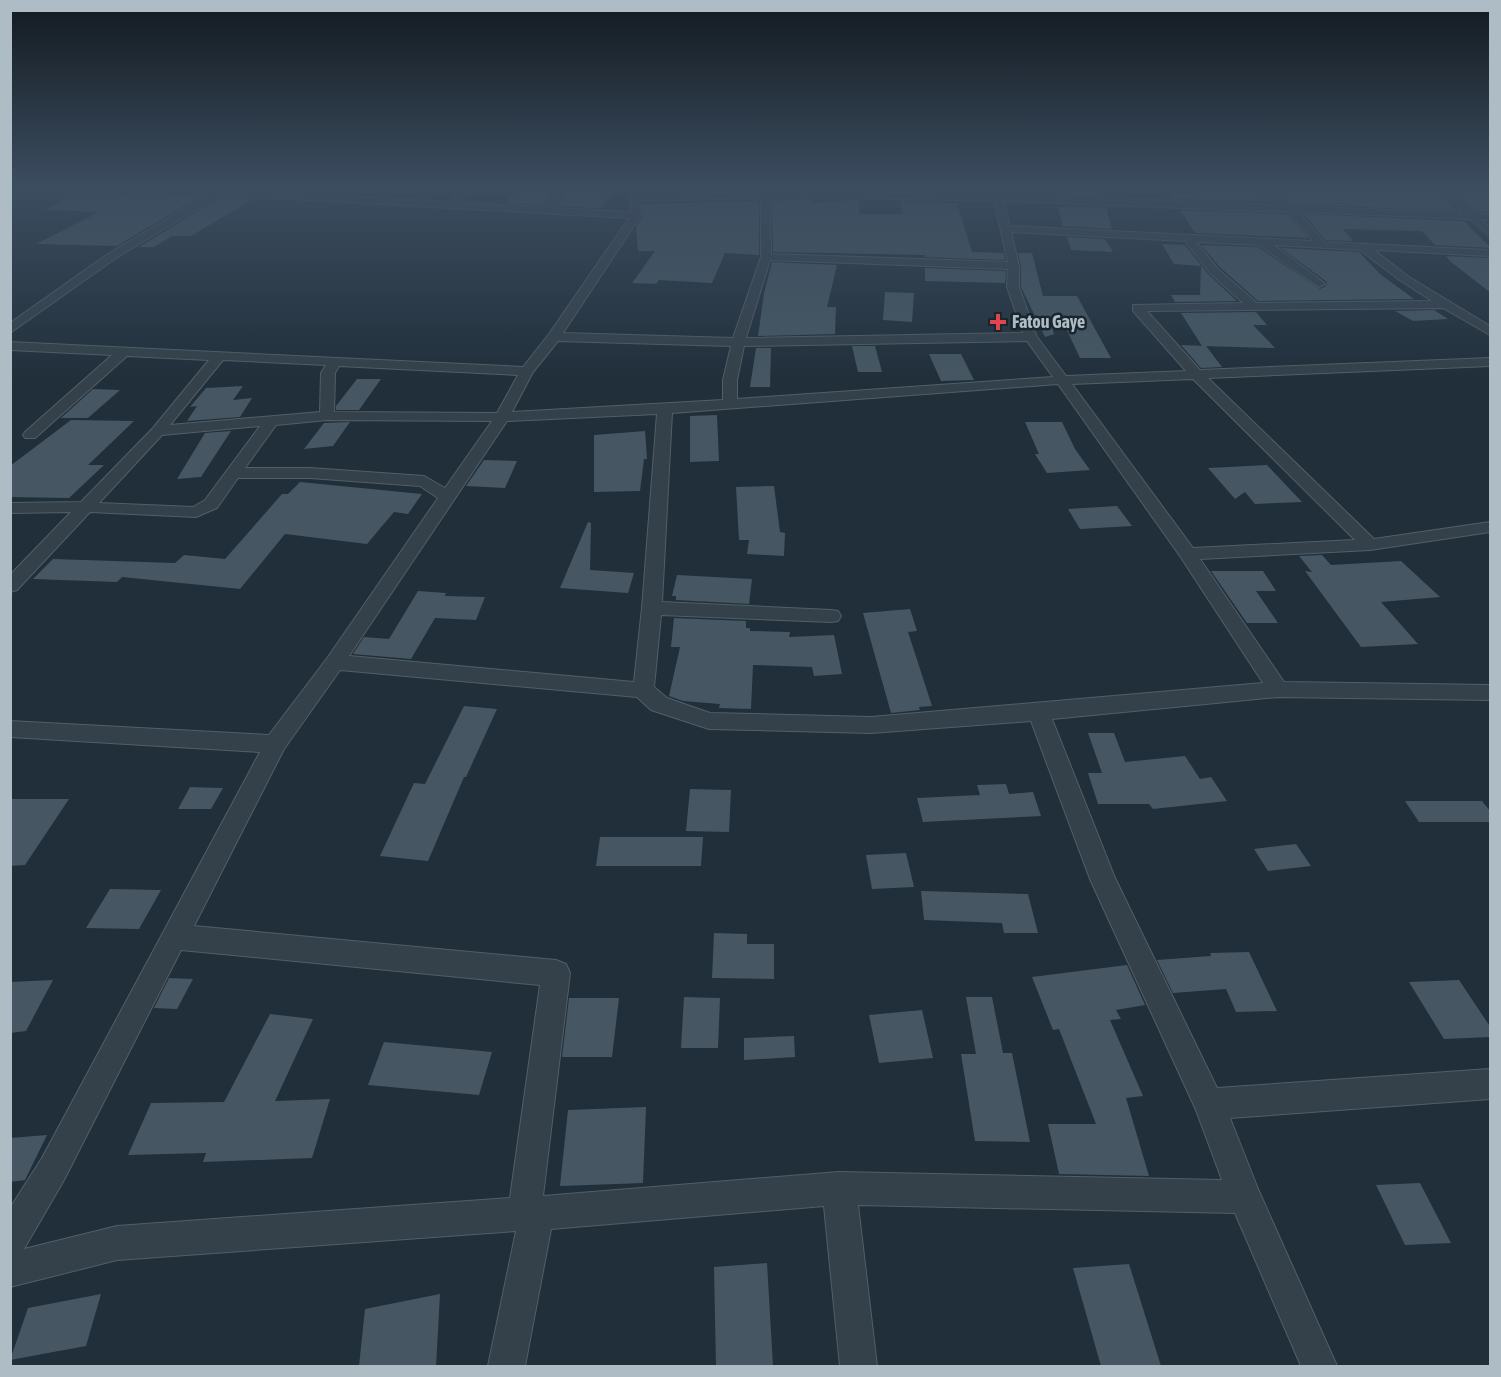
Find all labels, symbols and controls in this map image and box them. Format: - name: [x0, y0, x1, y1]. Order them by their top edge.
- place label: Fatou Gaye: [1012, 311, 1085, 332]
- marker: Fatou Gaye: [989, 313, 1007, 331]

